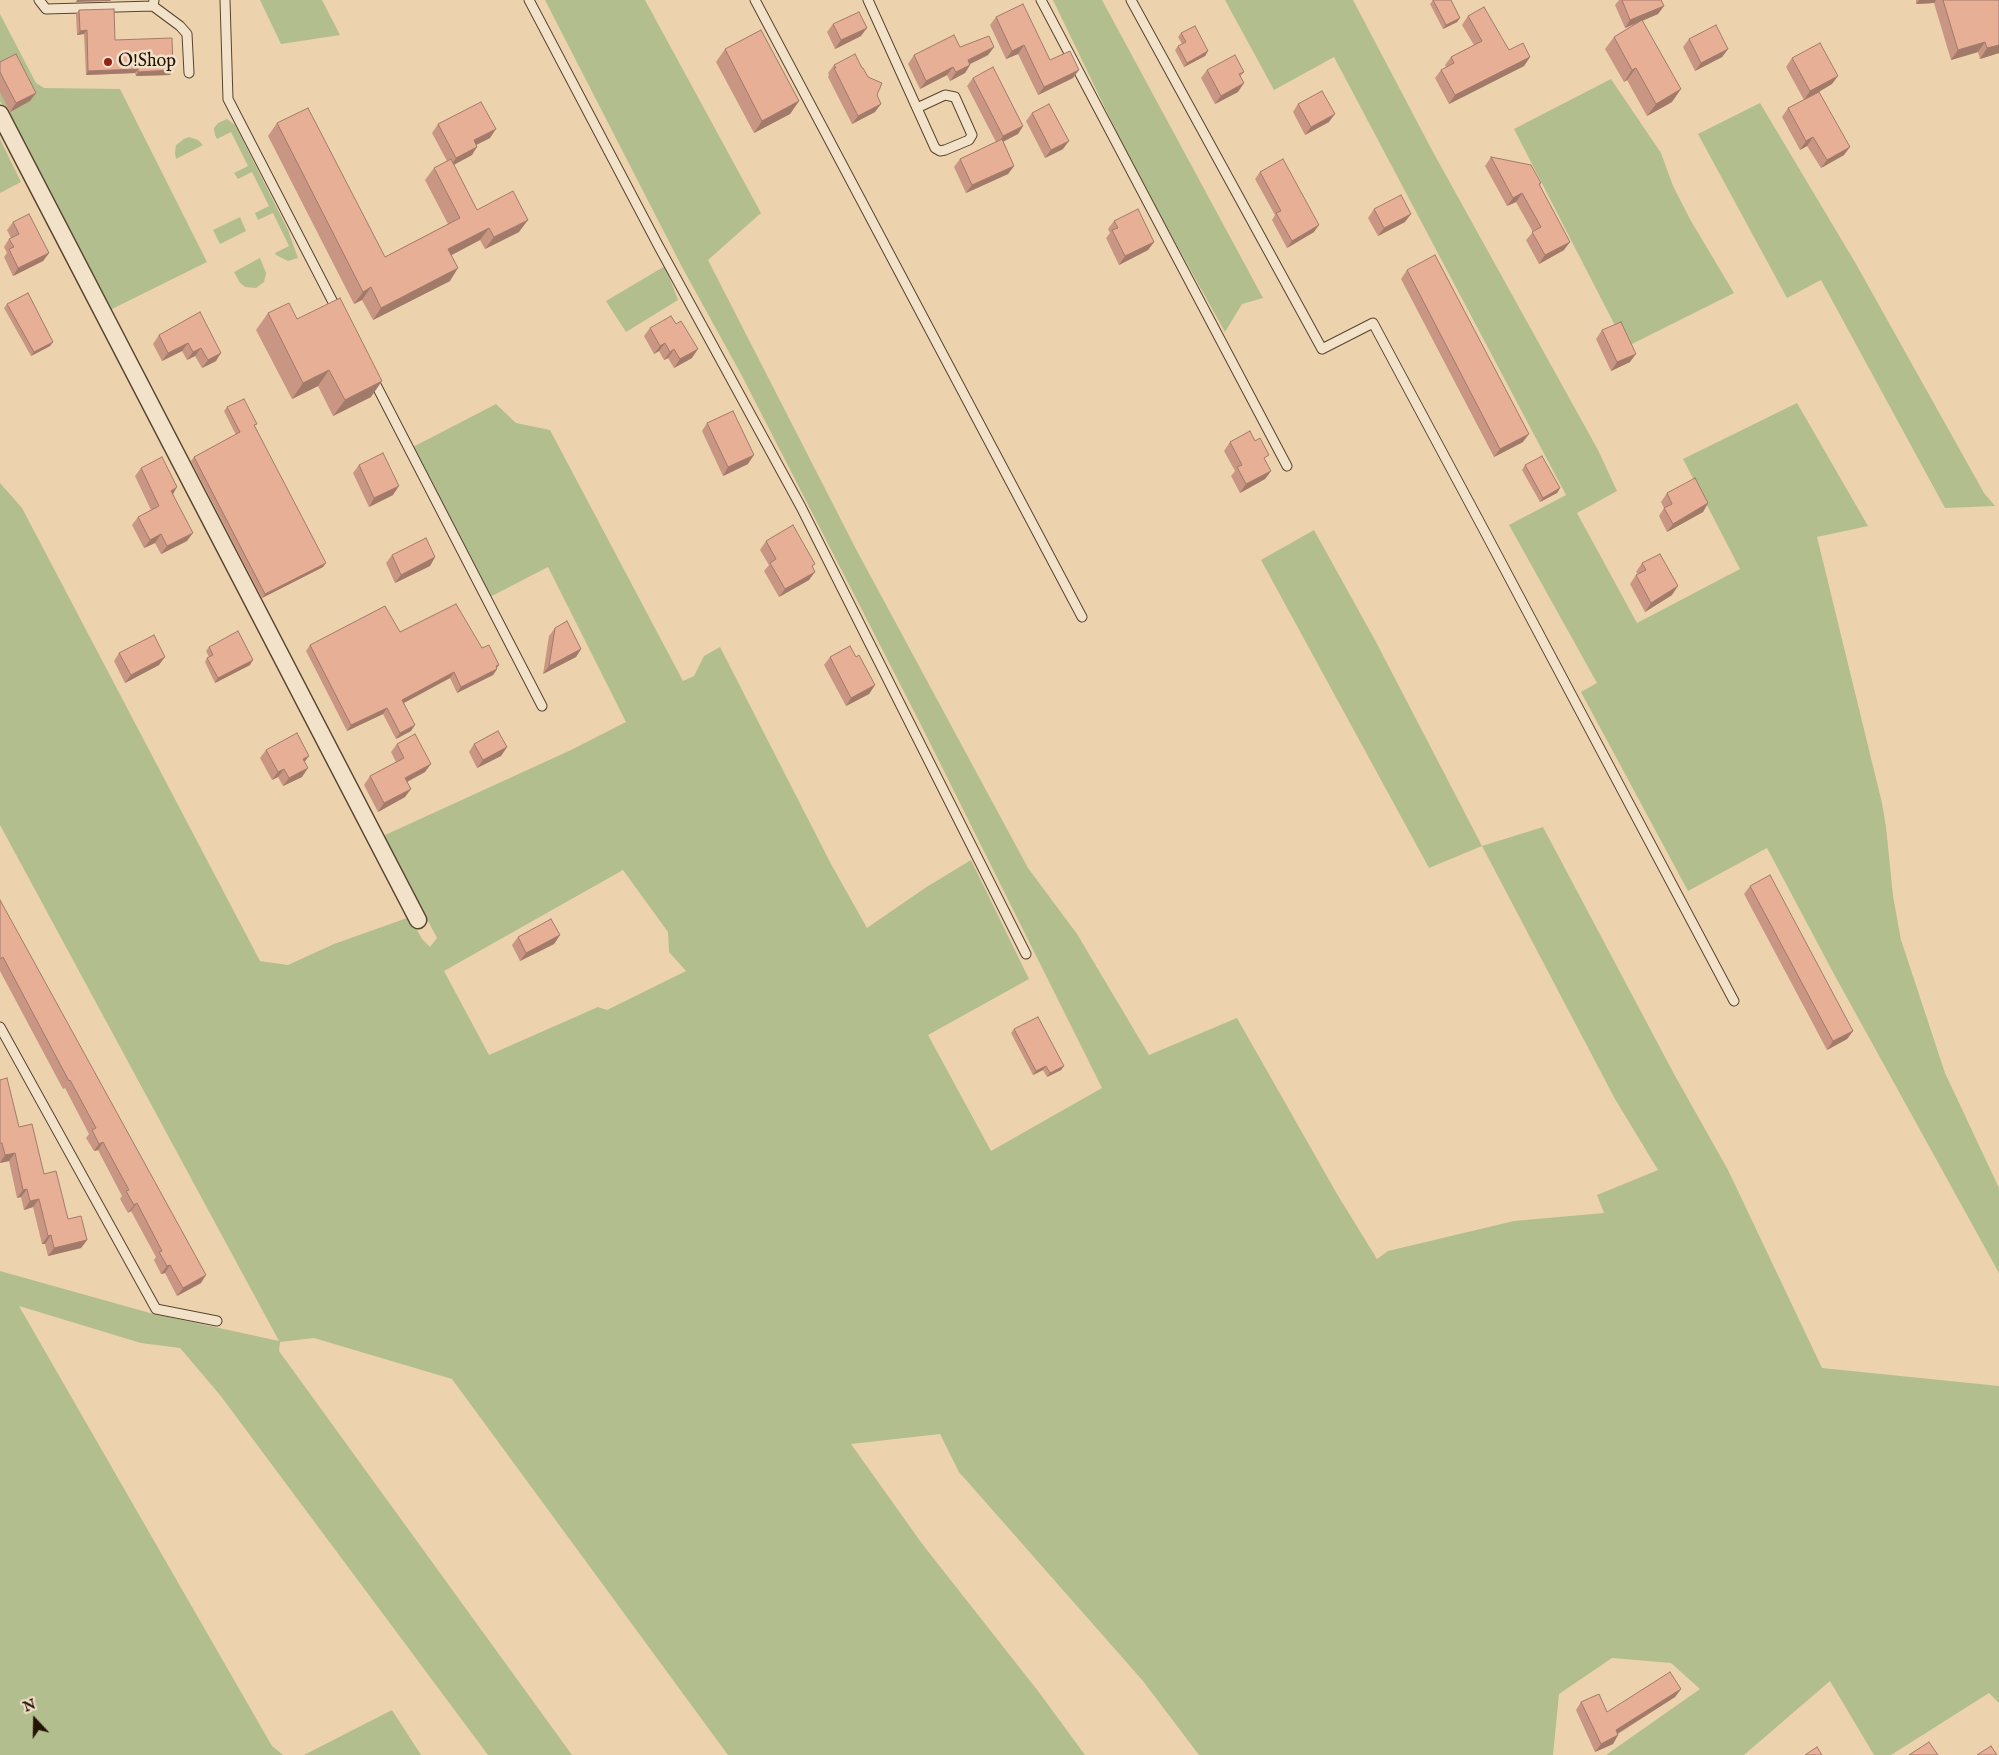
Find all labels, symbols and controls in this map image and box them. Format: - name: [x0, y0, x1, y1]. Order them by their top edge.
- place label: O!Shop: [118, 51, 176, 73]
- marker: O!Shop: [102, 56, 114, 68]
- north arrow: [10, 1695, 60, 1745]
- text: N: [21, 1695, 39, 1717]

